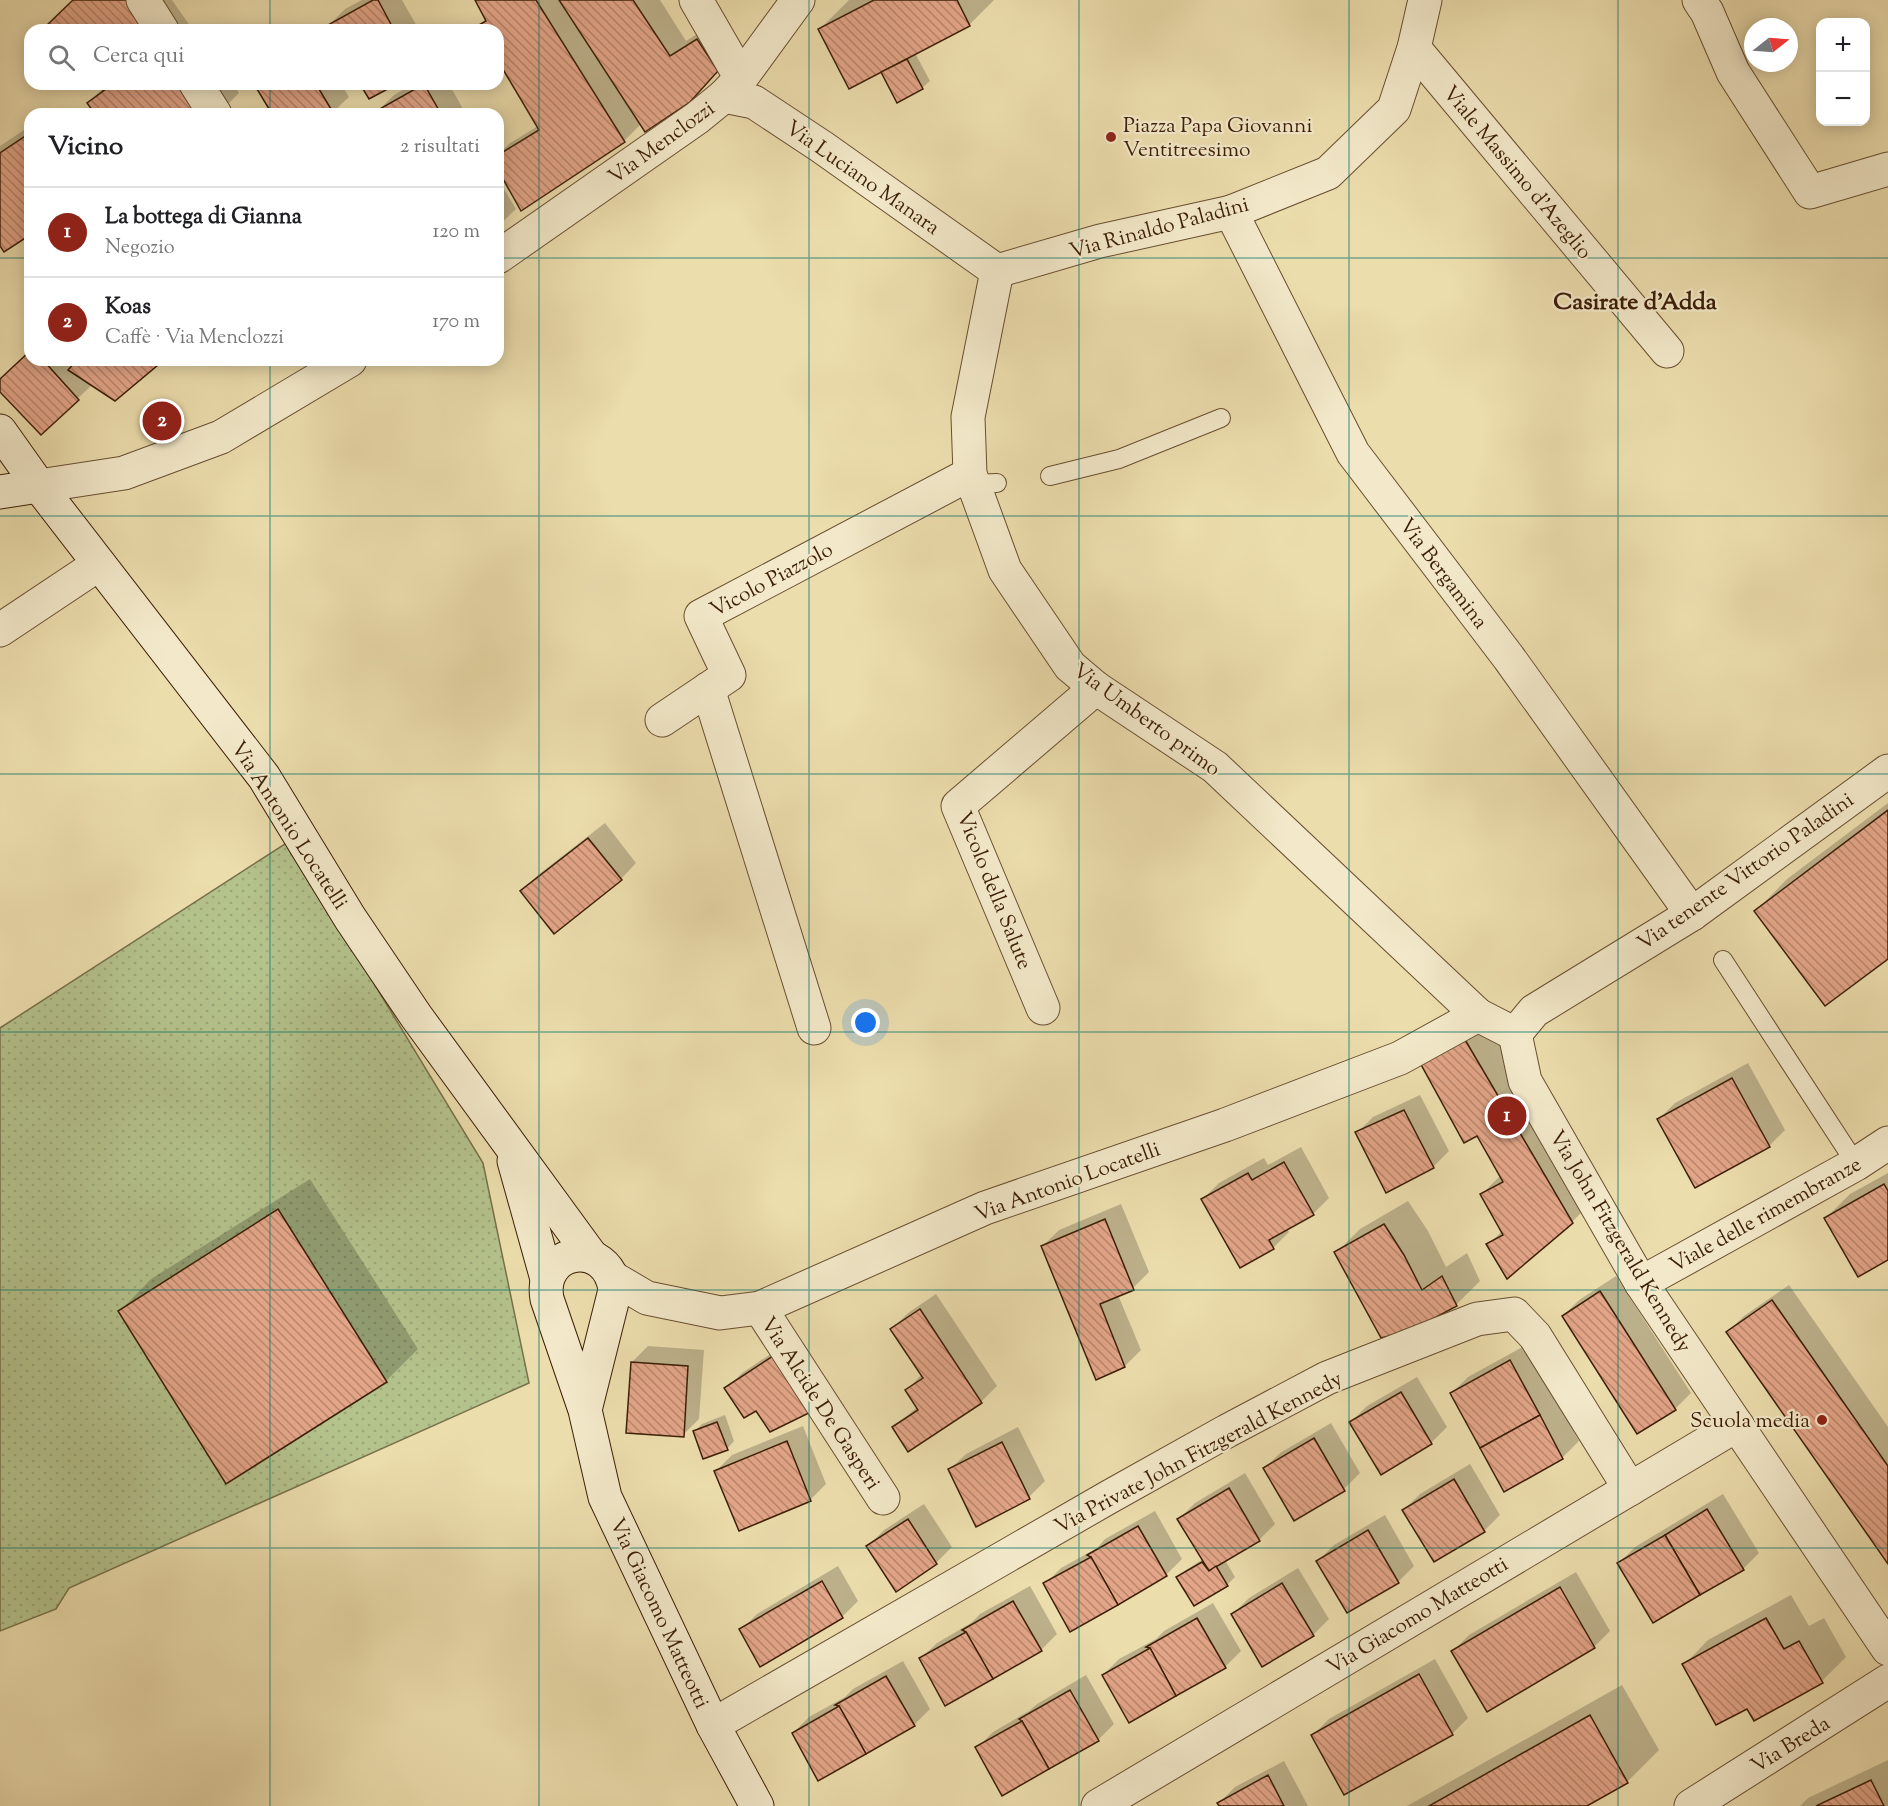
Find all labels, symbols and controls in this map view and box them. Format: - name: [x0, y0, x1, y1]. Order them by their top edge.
- north arrow: [1744, 18, 1798, 72]
- map controls: [1816, 18, 1870, 126]
- button: +: [1816, 18, 1870, 72]
- search box: [24, 24, 504, 90]
- icon: search: [45, 41, 78, 74]
- text: Cerca qui: [93, 41, 184, 73]
- button: −: [1816, 72, 1870, 126]
- street label: Viale Massimo d'Azeglio: [1435, 80, 1598, 267]
- street label: Via Menclozzi: [603, 95, 722, 193]
- place label: Piazza Papa Giovanni Ventitreesimo: [1123, 112, 1312, 166]
- street label: Via Luciano Manara: [779, 114, 945, 243]
- text: Vicino: [48, 129, 123, 166]
- marker: Piazza Papa Giovanni Ventitreesimo: [1104, 130, 1118, 144]
- text: 2 risultati: [400, 133, 480, 162]
- street label: Via Rinaldo Paladini: [1066, 191, 1253, 267]
- text: La bottega di Gianna: [105, 202, 302, 234]
- text: 1: [64, 218, 71, 247]
- text: 120 m: [432, 218, 480, 247]
- text: Negozio: [105, 234, 175, 263]
- district label: Casirate d'Adda: [1553, 286, 1718, 320]
- text: Koas: [105, 292, 151, 324]
- text: 2: [63, 308, 72, 337]
- text: 170 m: [432, 308, 480, 337]
- text: Caffè · Via Menclozzi: [105, 324, 284, 353]
- pin: 2: [142, 398, 182, 444]
- street label: Via Bergamina: [1391, 512, 1494, 636]
- street label: Vicolo Piazzolo: [705, 536, 839, 626]
- street label: Via Umberto primo: [1066, 657, 1226, 785]
- street label: Via Antonio Locatelli: [222, 736, 354, 916]
- street label: Via tenente Vittorio Paladini: [1632, 786, 1861, 959]
- street label: Vicolo della Salute: [948, 807, 1039, 974]
- your location: [851, 1008, 880, 1037]
- pin: 1: [1488, 1094, 1526, 1138]
- street label: Via John Fitzgerald Kennedy: [1541, 1125, 1698, 1359]
- street label: Via Antonio Locatelli: [971, 1135, 1165, 1230]
- street label: Viale delle rimembranze: [1664, 1150, 1867, 1281]
- street label: Via Alcide De Gasperi: [752, 1312, 887, 1497]
- street label: Via Private John Fitzgerald Kennedy: [1050, 1365, 1349, 1543]
- place label: Scuola media: [1690, 1407, 1810, 1437]
- marker: Scuola media: [1815, 1413, 1829, 1427]
- street label: Via Giacomo Matteotti: [601, 1514, 716, 1714]
- street label: Via Giacomo Matteotti: [1322, 1551, 1515, 1683]
- street label: Via Breda: [1746, 1709, 1837, 1782]

